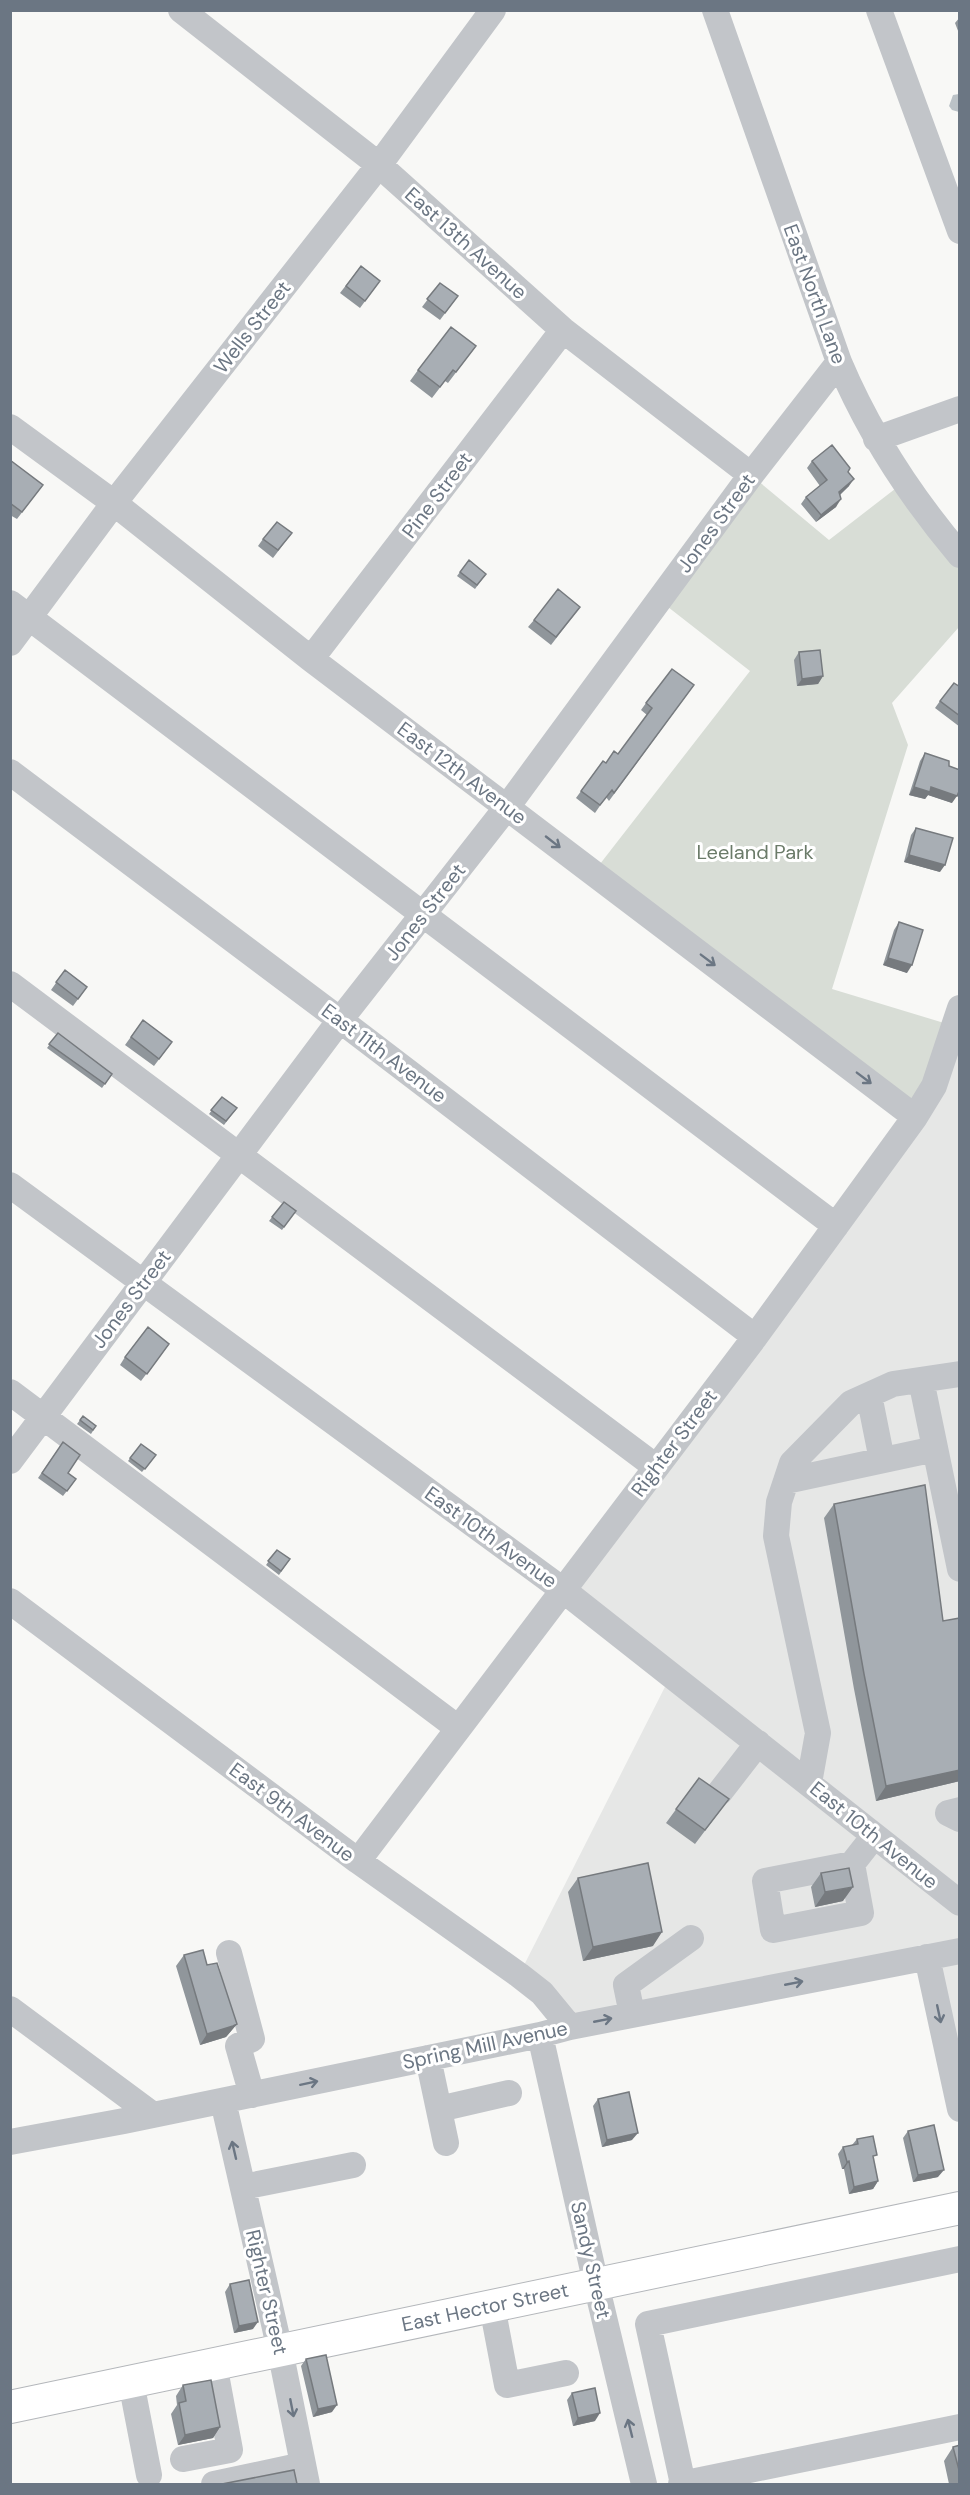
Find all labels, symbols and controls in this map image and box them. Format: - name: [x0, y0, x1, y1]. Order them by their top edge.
- street label: East 13th Avenue: [399, 181, 533, 305]
- street label: East North Lane: [778, 221, 852, 367]
- street label: Wells Street: [208, 275, 296, 379]
- street label: Pine Street: [396, 447, 478, 543]
- street label: Jones Street: [671, 468, 761, 578]
- street label: East 12th Avenue: [392, 716, 532, 830]
- one-way arrow: [545, 836, 561, 849]
- park label: Leeland Park: [696, 839, 814, 865]
- street label: Jones Street: [379, 858, 471, 966]
- one-way arrow: [700, 954, 716, 967]
- street label: East 11th Avenue: [316, 997, 452, 1109]
- one-way arrow: [855, 1072, 871, 1084]
- street label: Jones Street: [85, 1244, 177, 1353]
- street label: Righter Street: [625, 1384, 723, 1502]
- street label: East 10th Avenue: [420, 1480, 562, 1594]
- street label: East 9th Avenue: [224, 1756, 360, 1868]
- street label: East 10th Avenue: [805, 1775, 943, 1895]
- one-way arrow: [784, 1977, 803, 1988]
- one-way arrow: [934, 2004, 945, 2023]
- one-way arrow: [592, 2014, 612, 2025]
- street label: Spring Mill Avenue: [400, 2015, 570, 2075]
- one-way arrow: [299, 2077, 319, 2088]
- one-way arrow: [228, 2141, 239, 2160]
- street label: Sandy Street: [565, 2199, 617, 2321]
- street label: Righter Street: [240, 2227, 294, 2357]
- street label: East Hector Street: [399, 2277, 571, 2337]
- one-way arrow: [287, 2397, 298, 2417]
- one-way arrow: [624, 2418, 635, 2438]

